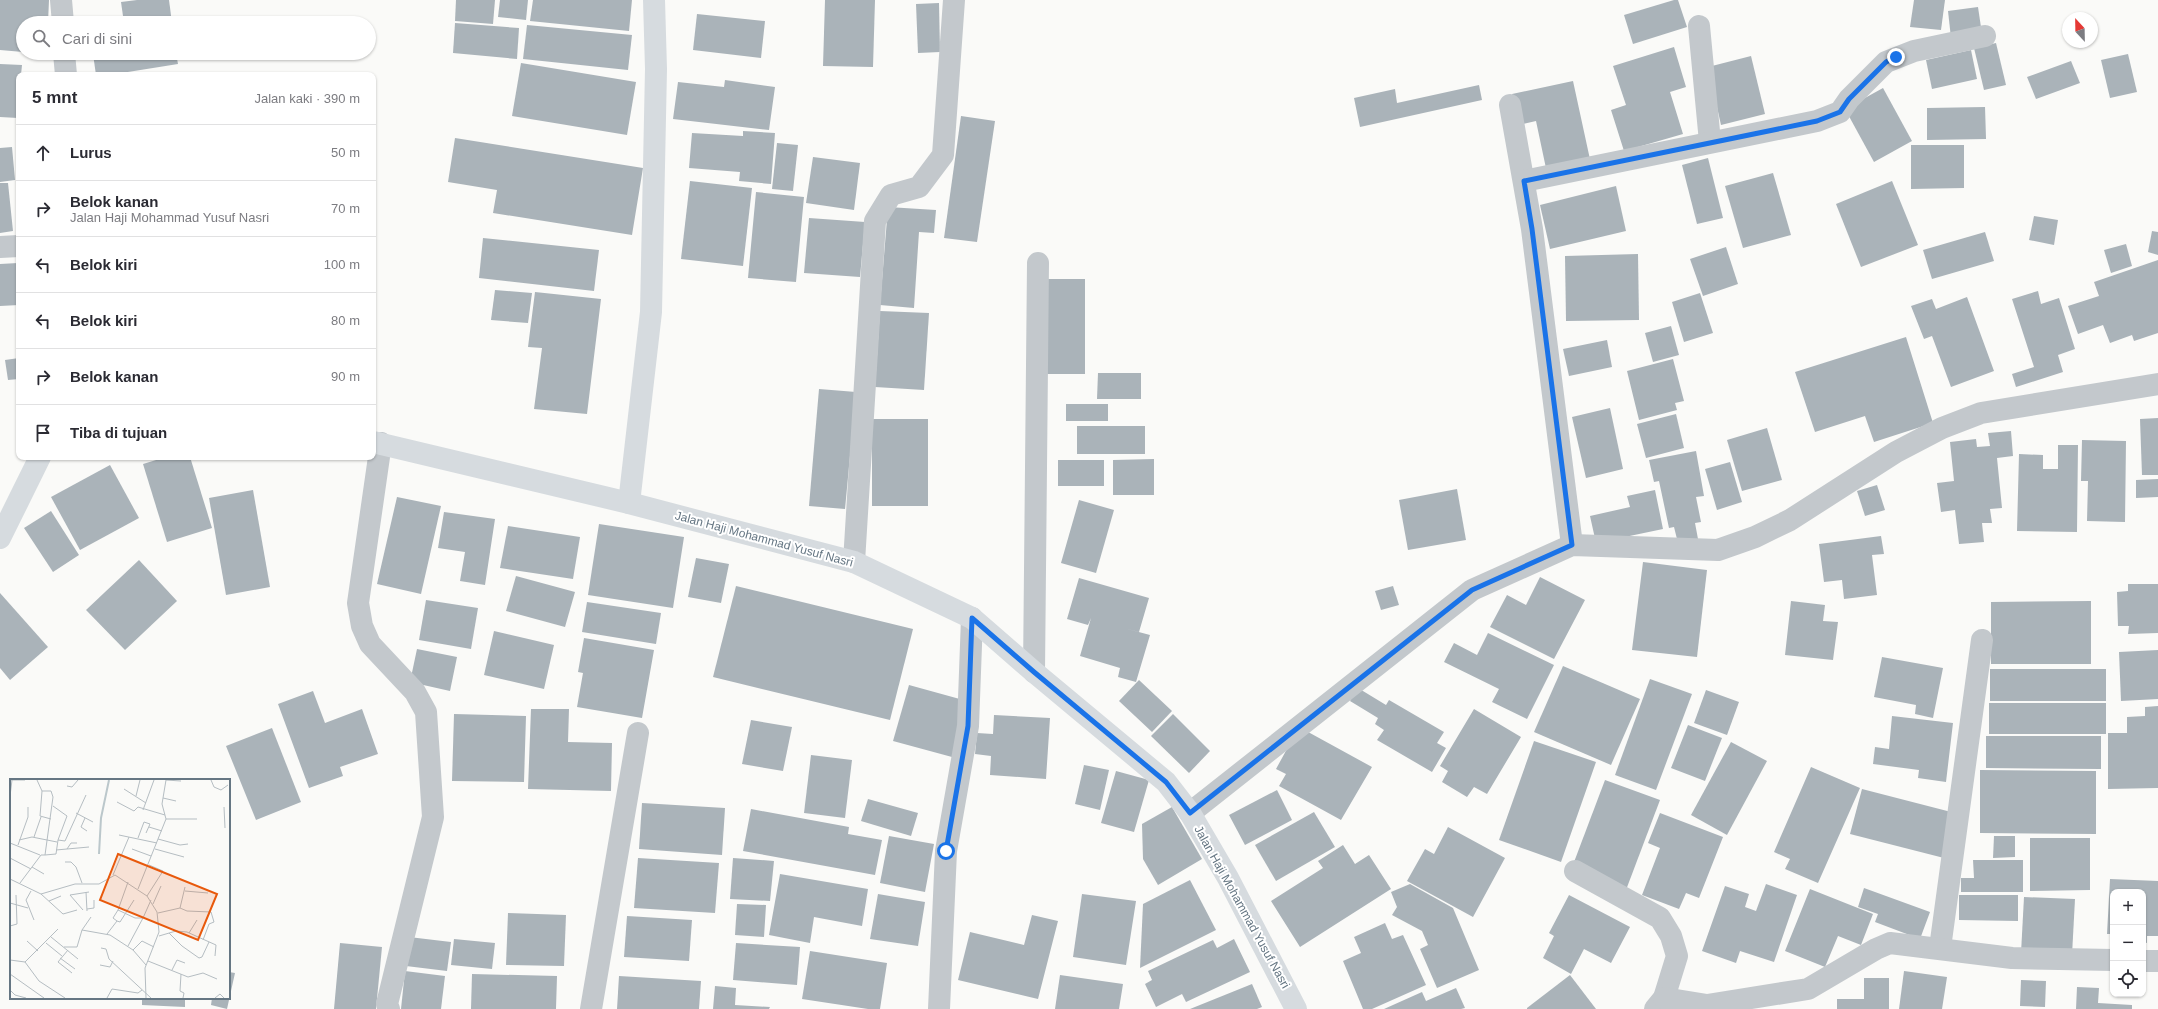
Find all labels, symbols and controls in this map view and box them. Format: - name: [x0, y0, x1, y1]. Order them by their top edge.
- north arrow: [2062, 12, 2098, 48]
- search box: [16, 16, 376, 60]
- icon: search: [30, 27, 52, 49]
- text: Cari di sini: [62, 30, 132, 47]
- route end: [1887, 48, 1905, 66]
- text: 5 mnt: [32, 88, 77, 107]
- text: Jalan kaki · 390 m: [255, 91, 360, 106]
- icon: ahead: [32, 142, 54, 164]
- text: Lurus: [70, 144, 112, 161]
- text: 50 m: [331, 145, 360, 160]
- text: Belok kanan: [70, 193, 158, 210]
- icon: right: [32, 198, 54, 220]
- text: 70 m: [331, 201, 360, 216]
- text: Jalan Haji Mohammad Yusuf Nasri: [70, 210, 269, 225]
- icon: left: [32, 254, 54, 276]
- text: Belok kiri: [70, 256, 138, 273]
- text: 100 m: [324, 257, 360, 272]
- icon: left: [32, 310, 54, 332]
- text: Belok kiri: [70, 312, 138, 329]
- text: 80 m: [331, 313, 360, 328]
- icon: right: [32, 366, 54, 388]
- text: Belok kanan: [70, 368, 158, 385]
- text: 90 m: [331, 369, 360, 384]
- icon: arrive: [32, 422, 54, 444]
- text: Tiba di tujuan: [70, 424, 167, 441]
- street label: Jalan Haji Mohammad Yusuf Nasri: [673, 508, 855, 570]
- inset map: [10, 779, 230, 999]
- street label: Jalan Haji Mohammad Yusuf Nasri: [1191, 823, 1293, 991]
- route start: [937, 842, 955, 860]
- map controls: [2110, 889, 2146, 997]
- button: +: [2110, 889, 2146, 925]
- button: −: [2110, 925, 2146, 961]
- button: locate: [2110, 961, 2146, 997]

